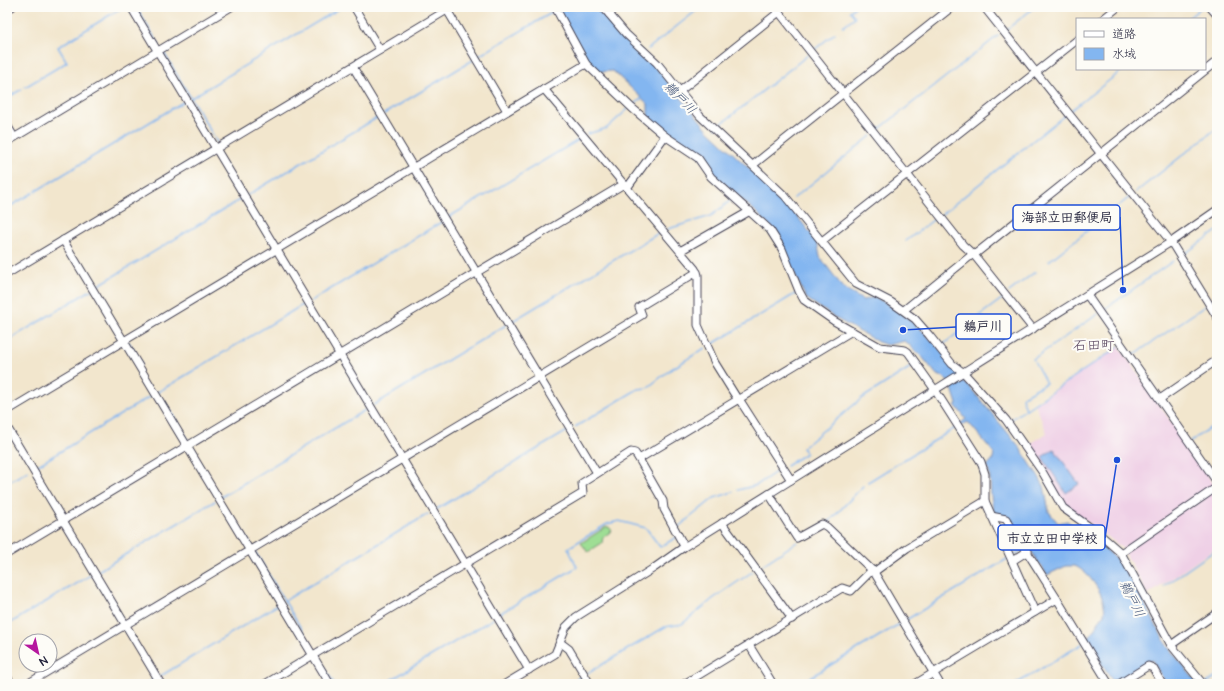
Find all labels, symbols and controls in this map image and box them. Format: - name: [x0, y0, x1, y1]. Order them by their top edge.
- legend: [1076, 18, 1206, 70]
- text: 道路: [1112, 26, 1136, 43]
- text: 水域: [1112, 46, 1136, 63]
- water label: 鵜戸川: [660, 78, 700, 118]
- callout: 海部立田郵便局: [1013, 205, 1120, 230]
- text: 海部立田郵便局: [1021, 209, 1113, 227]
- callout: 鵜戸川: [956, 314, 1011, 339]
- text: 鵜戸川: [963, 318, 1003, 336]
- district label: 石田町: [1073, 336, 1115, 356]
- callout: 市立立田中学校: [998, 525, 1105, 550]
- text: 市立立田中学校: [1006, 530, 1098, 548]
- water label: 鵜戸川: [1115, 578, 1149, 620]
- north arrow: [18, 633, 58, 673]
- text: N: [36, 653, 50, 669]

